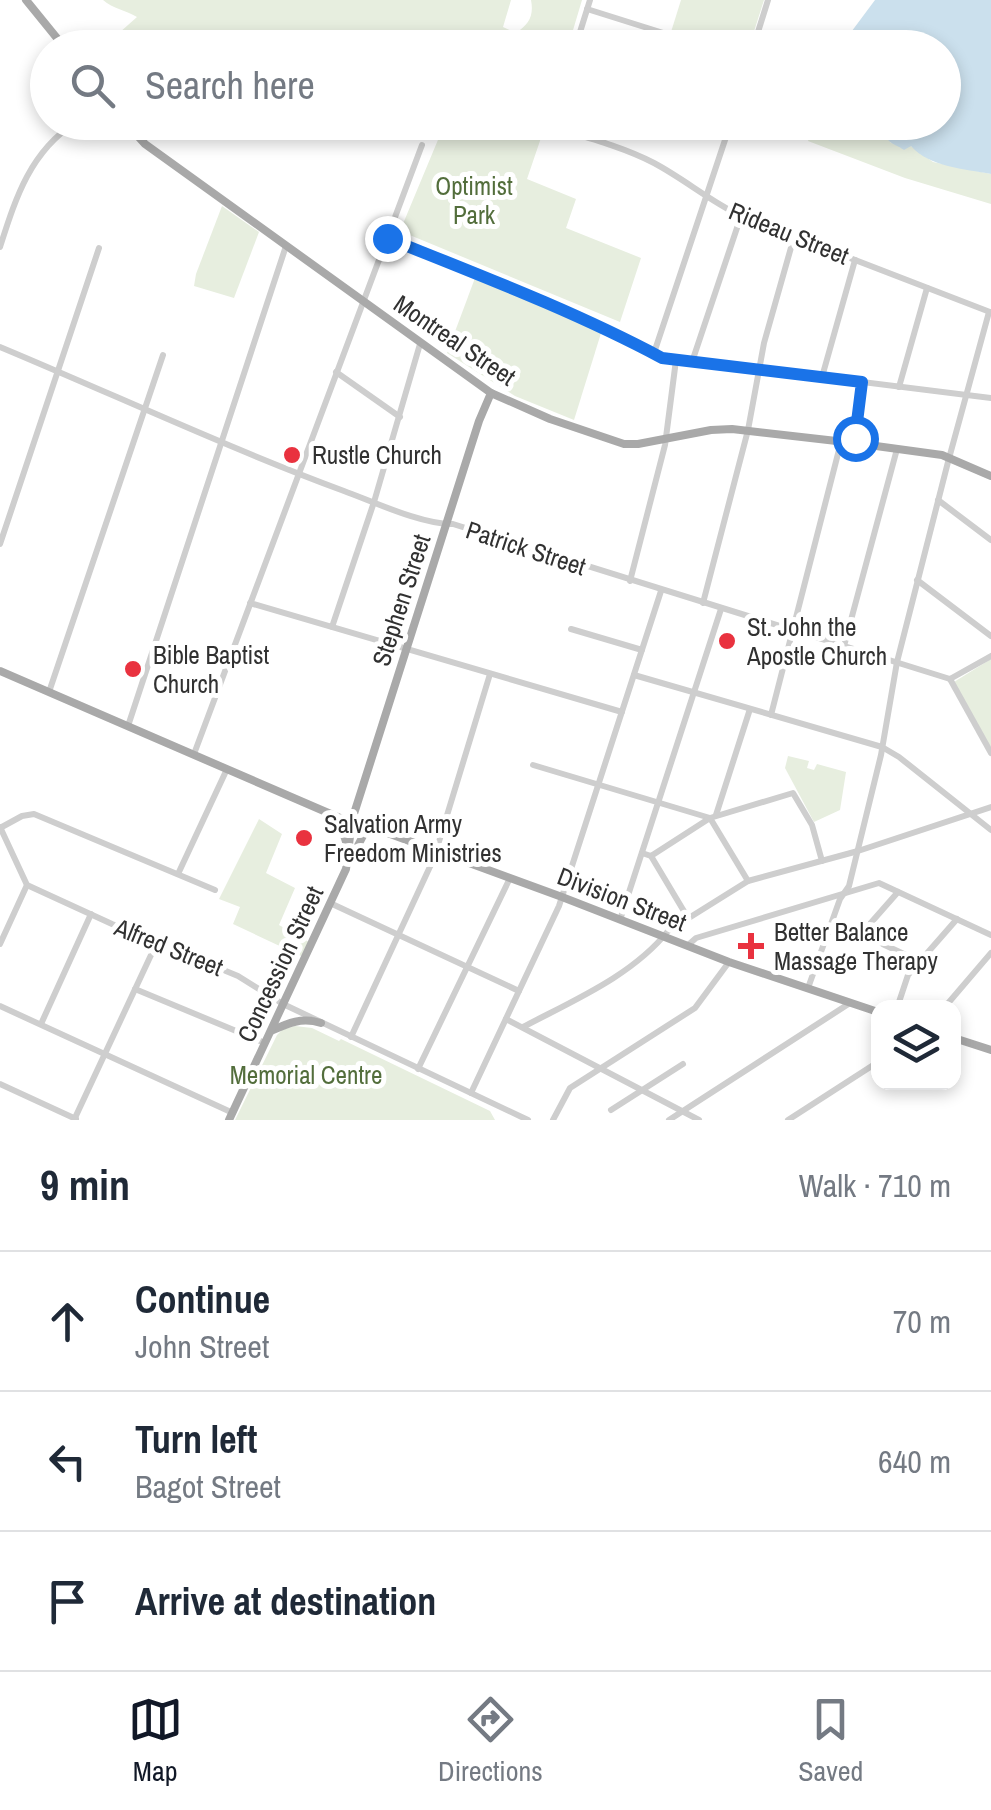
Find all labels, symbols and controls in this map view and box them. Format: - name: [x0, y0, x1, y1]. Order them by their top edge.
- search box: [30, 30, 961, 140]
- icon: search: [65, 58, 120, 113]
- text: Search here: [145, 60, 315, 111]
- park label: Optimist Park: [435, 169, 513, 232]
- street label: Rideau Street: [724, 194, 854, 273]
- route end: [365, 216, 411, 262]
- street label: Montreal Street: [387, 287, 523, 393]
- route start: [833, 416, 879, 462]
- place label: Rustle Church: [312, 438, 442, 472]
- marker: Rustle Church: [281, 444, 303, 466]
- street label: Patrick Street: [462, 513, 591, 583]
- street label: Stephen Street: [364, 529, 438, 670]
- place label: St. John the Apostle Church: [746, 610, 887, 673]
- marker: St. John the Apostle Church: [716, 630, 738, 652]
- place label: Bible Baptist Church: [153, 638, 270, 701]
- marker: Bible Baptist Church: [122, 658, 144, 680]
- place label: Salvation Army Freedom Ministries: [324, 807, 502, 870]
- marker: Salvation Army Freedom Ministries: [293, 827, 315, 849]
- street label: Division Street: [553, 859, 692, 939]
- street label: Concession Street: [229, 880, 331, 1048]
- street label: Alfred Street: [109, 910, 228, 984]
- place label: Better Balance Massage Therapy: [774, 915, 938, 978]
- marker: Better Balance Massage Therapy: [738, 933, 764, 959]
- map controls: [871, 1000, 961, 1090]
- button: layers: [871, 1000, 961, 1090]
- park label: Memorial Centre: [230, 1058, 382, 1092]
- text: 9 min: [40, 1157, 130, 1213]
- text: Walk · 710 m: [799, 1164, 951, 1207]
- text: Continue: [135, 1274, 270, 1325]
- icon: ahead: [40, 1294, 95, 1349]
- text: 70 m: [893, 1300, 951, 1343]
- text: John Street: [135, 1325, 269, 1368]
- text: Turn left: [135, 1414, 257, 1465]
- icon: left: [40, 1434, 95, 1489]
- text: 640 m: [878, 1440, 951, 1483]
- text: Bagot Street: [135, 1465, 281, 1508]
- icon: arrive: [40, 1574, 95, 1629]
- text: Arrive at destination: [135, 1576, 436, 1627]
- tab: Map: [128, 1692, 183, 1790]
- tab: Directions: [438, 1692, 543, 1790]
- tab: Saved: [798, 1692, 863, 1790]

